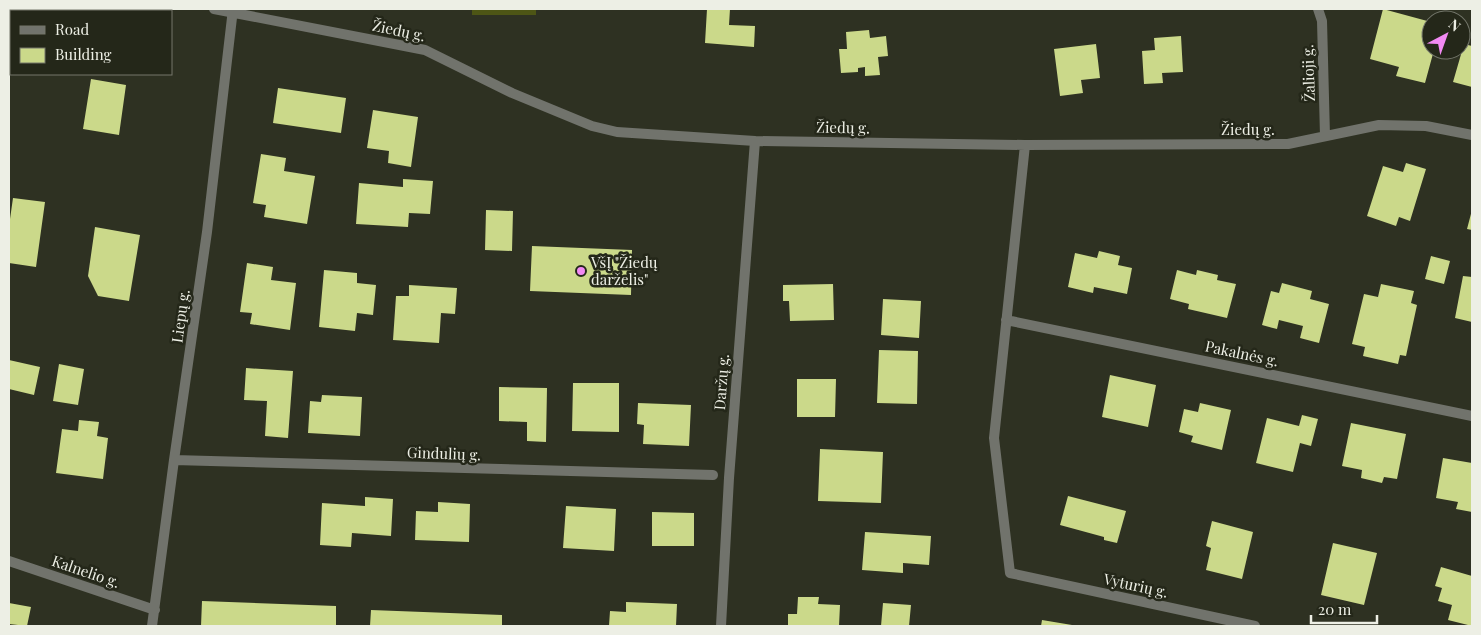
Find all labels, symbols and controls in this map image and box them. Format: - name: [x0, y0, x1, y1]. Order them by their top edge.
- legend: [10, 10, 172, 75]
- north arrow: [1421, 10, 1471, 60]
- text: N: [1445, 14, 1465, 35]
- street label: Žiedų g.: [371, 15, 427, 45]
- text: Road: [55, 19, 89, 39]
- text: Building: [55, 44, 112, 64]
- street label: Žalioji g.: [1297, 44, 1319, 102]
- street label: Žiedų g.: [816, 117, 870, 137]
- street label: Žiedų g.: [1221, 119, 1275, 139]
- place label: VšĮ "Žiedų darželis": [590, 252, 658, 289]
- marker: VšĮ "Žiedų darželis": [575, 265, 587, 277]
- street label: Liepų g.: [166, 288, 194, 344]
- street label: Pakalnės g.: [1203, 335, 1281, 371]
- street label: Daržų g.: [709, 353, 733, 411]
- street label: Gindulių g.: [407, 442, 481, 464]
- street label: Kalnelio g.: [49, 550, 123, 592]
- street label: Vyturių g.: [1101, 568, 1170, 602]
- scale bar: [1311, 592, 1377, 624]
- text: 20 m: [1318, 599, 1352, 619]

